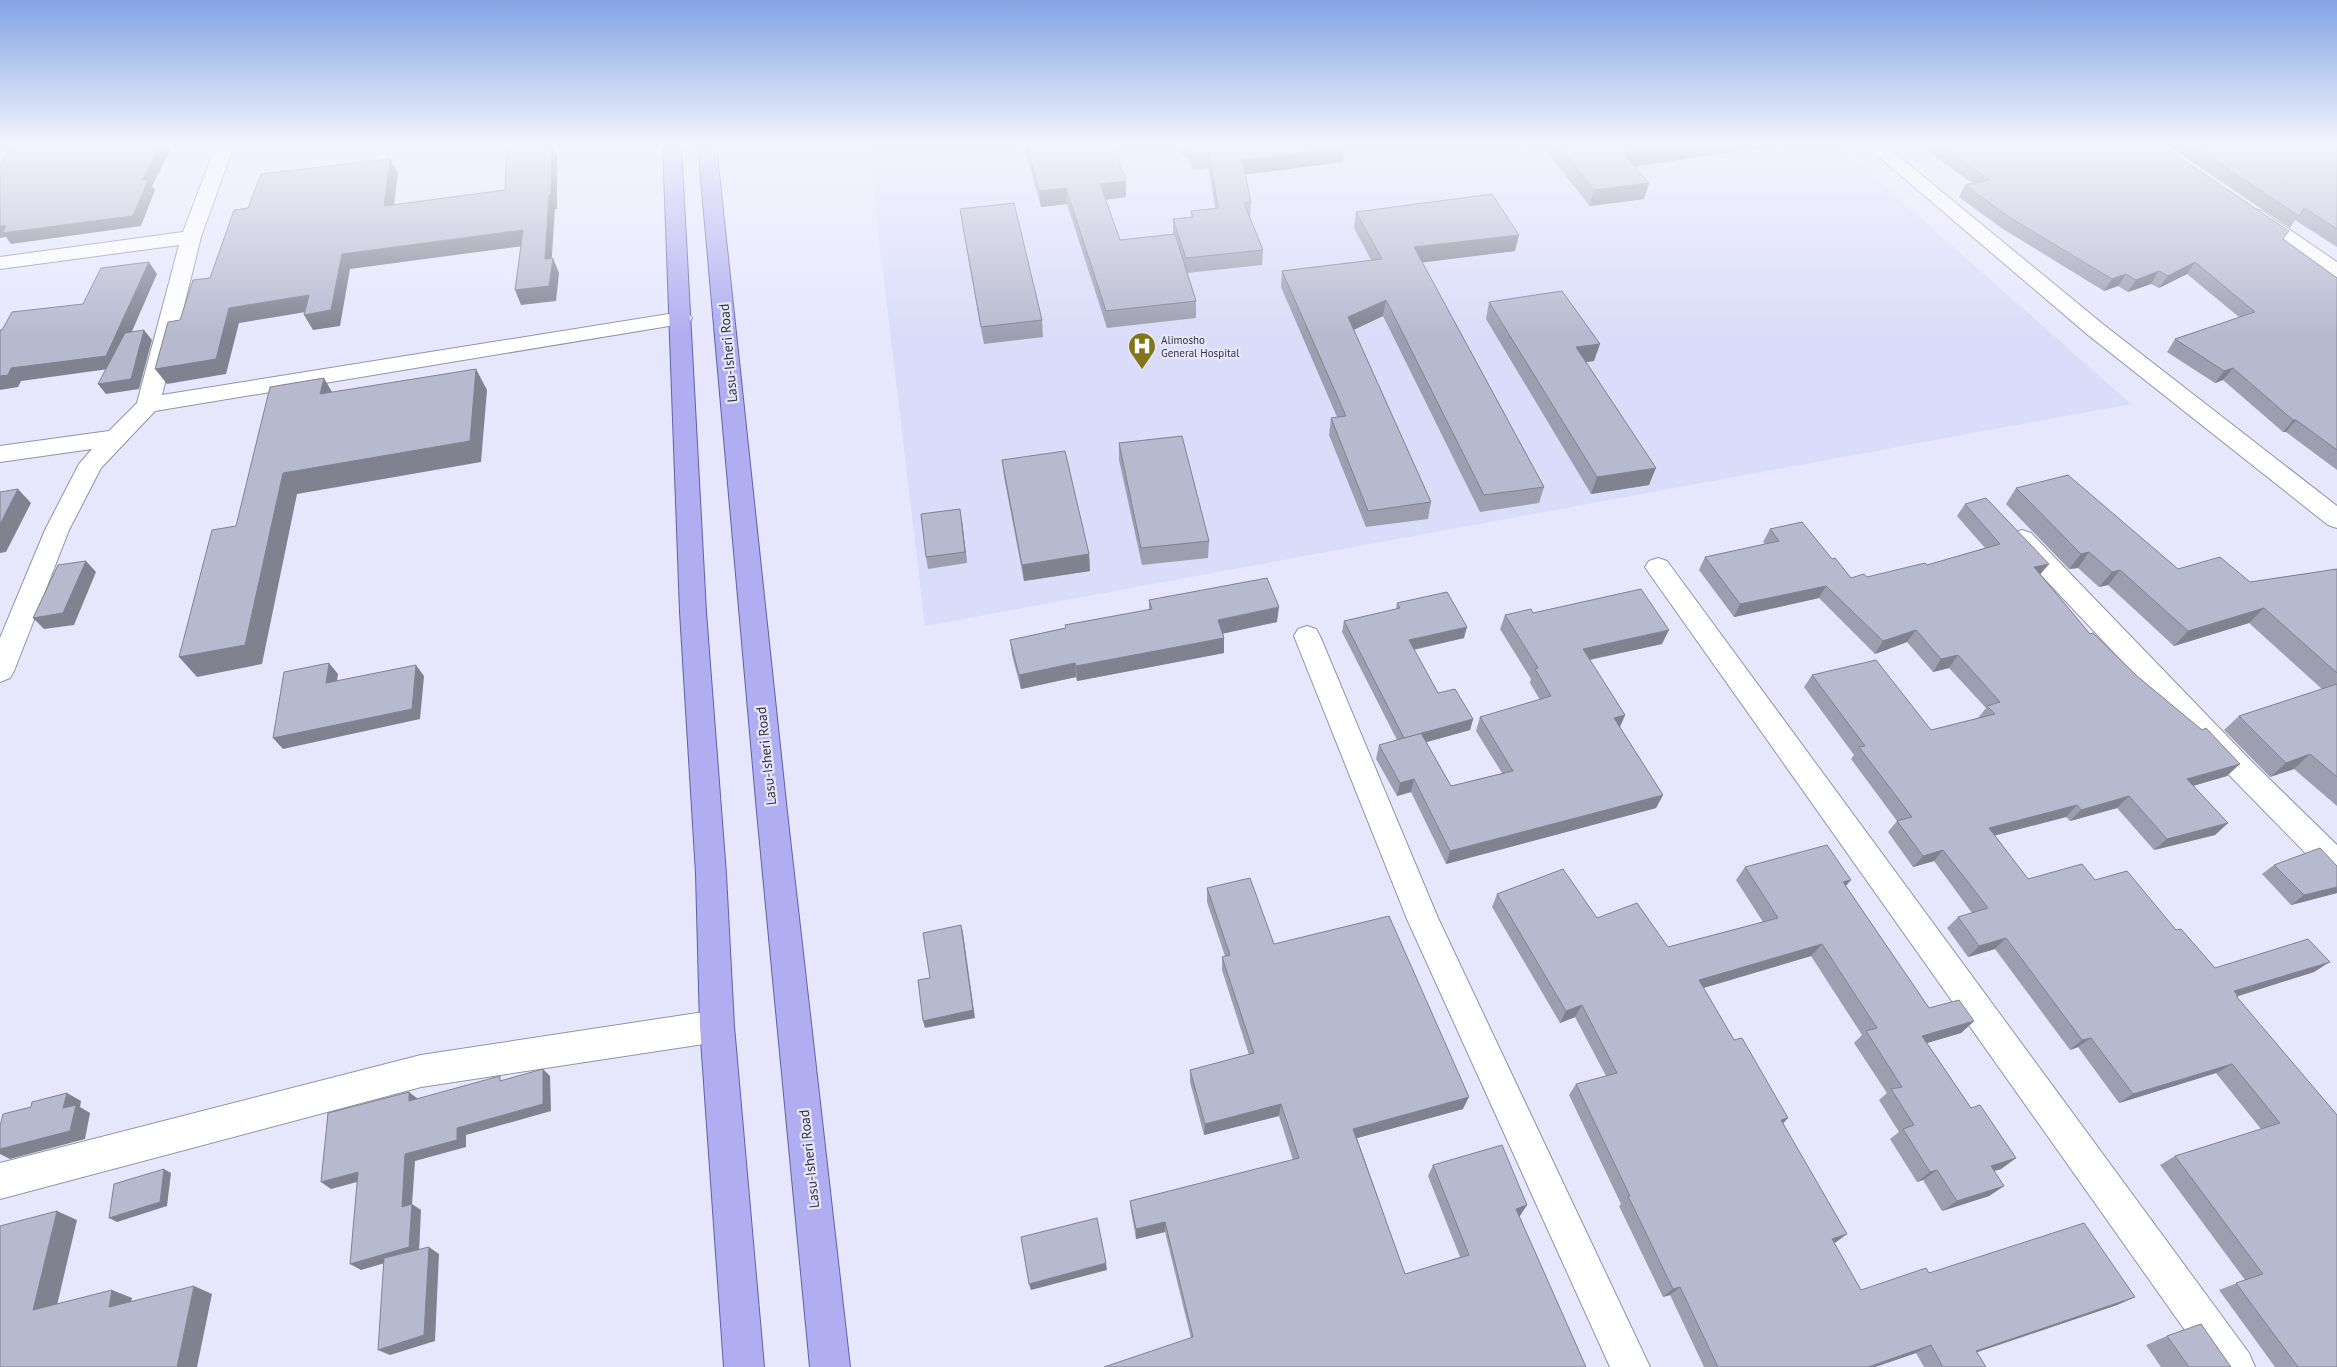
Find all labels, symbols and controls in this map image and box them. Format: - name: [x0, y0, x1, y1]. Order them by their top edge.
- street label: Lasu-Isheri Road: [715, 303, 741, 403]
- hospital icon: Alimosho General Hospital: [1127, 331, 1157, 370]
- place label: Alimosho General Hospital: [1161, 333, 1240, 360]
- street label: Lasu-Isheri Road: [752, 706, 780, 806]
- street label: Lasu-Isheri Road: [795, 1109, 823, 1209]

